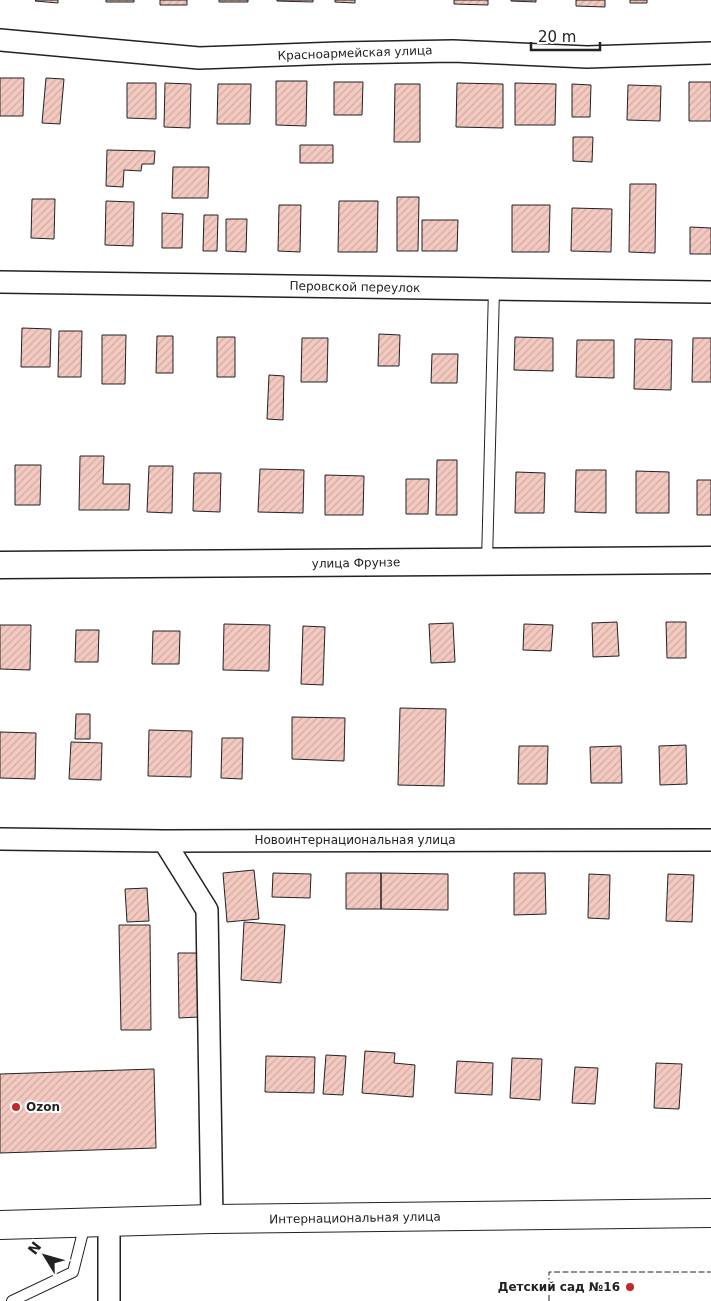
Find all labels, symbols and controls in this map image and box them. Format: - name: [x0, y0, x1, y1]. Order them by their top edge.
- scale bar: [531, 20, 600, 52]
- text: 20 m: [538, 28, 576, 46]
- street label: Красноармейская улица: [277, 43, 433, 63]
- street label: Перовской переулок: [289, 279, 421, 295]
- street label: улица Фрунзе: [312, 555, 400, 571]
- street label: Новоинтернациональная улица: [254, 833, 456, 847]
- place label: Ozon: [26, 1100, 60, 1114]
- marker: Ozon: [10, 1101, 22, 1113]
- street label: Интернациональная улица: [269, 1210, 441, 1226]
- north arrow: [20, 1231, 70, 1281]
- text: N: [25, 1239, 45, 1258]
- place label: Детский сад №16: [498, 1280, 620, 1294]
- marker: Детский сад №16: [624, 1281, 636, 1293]

